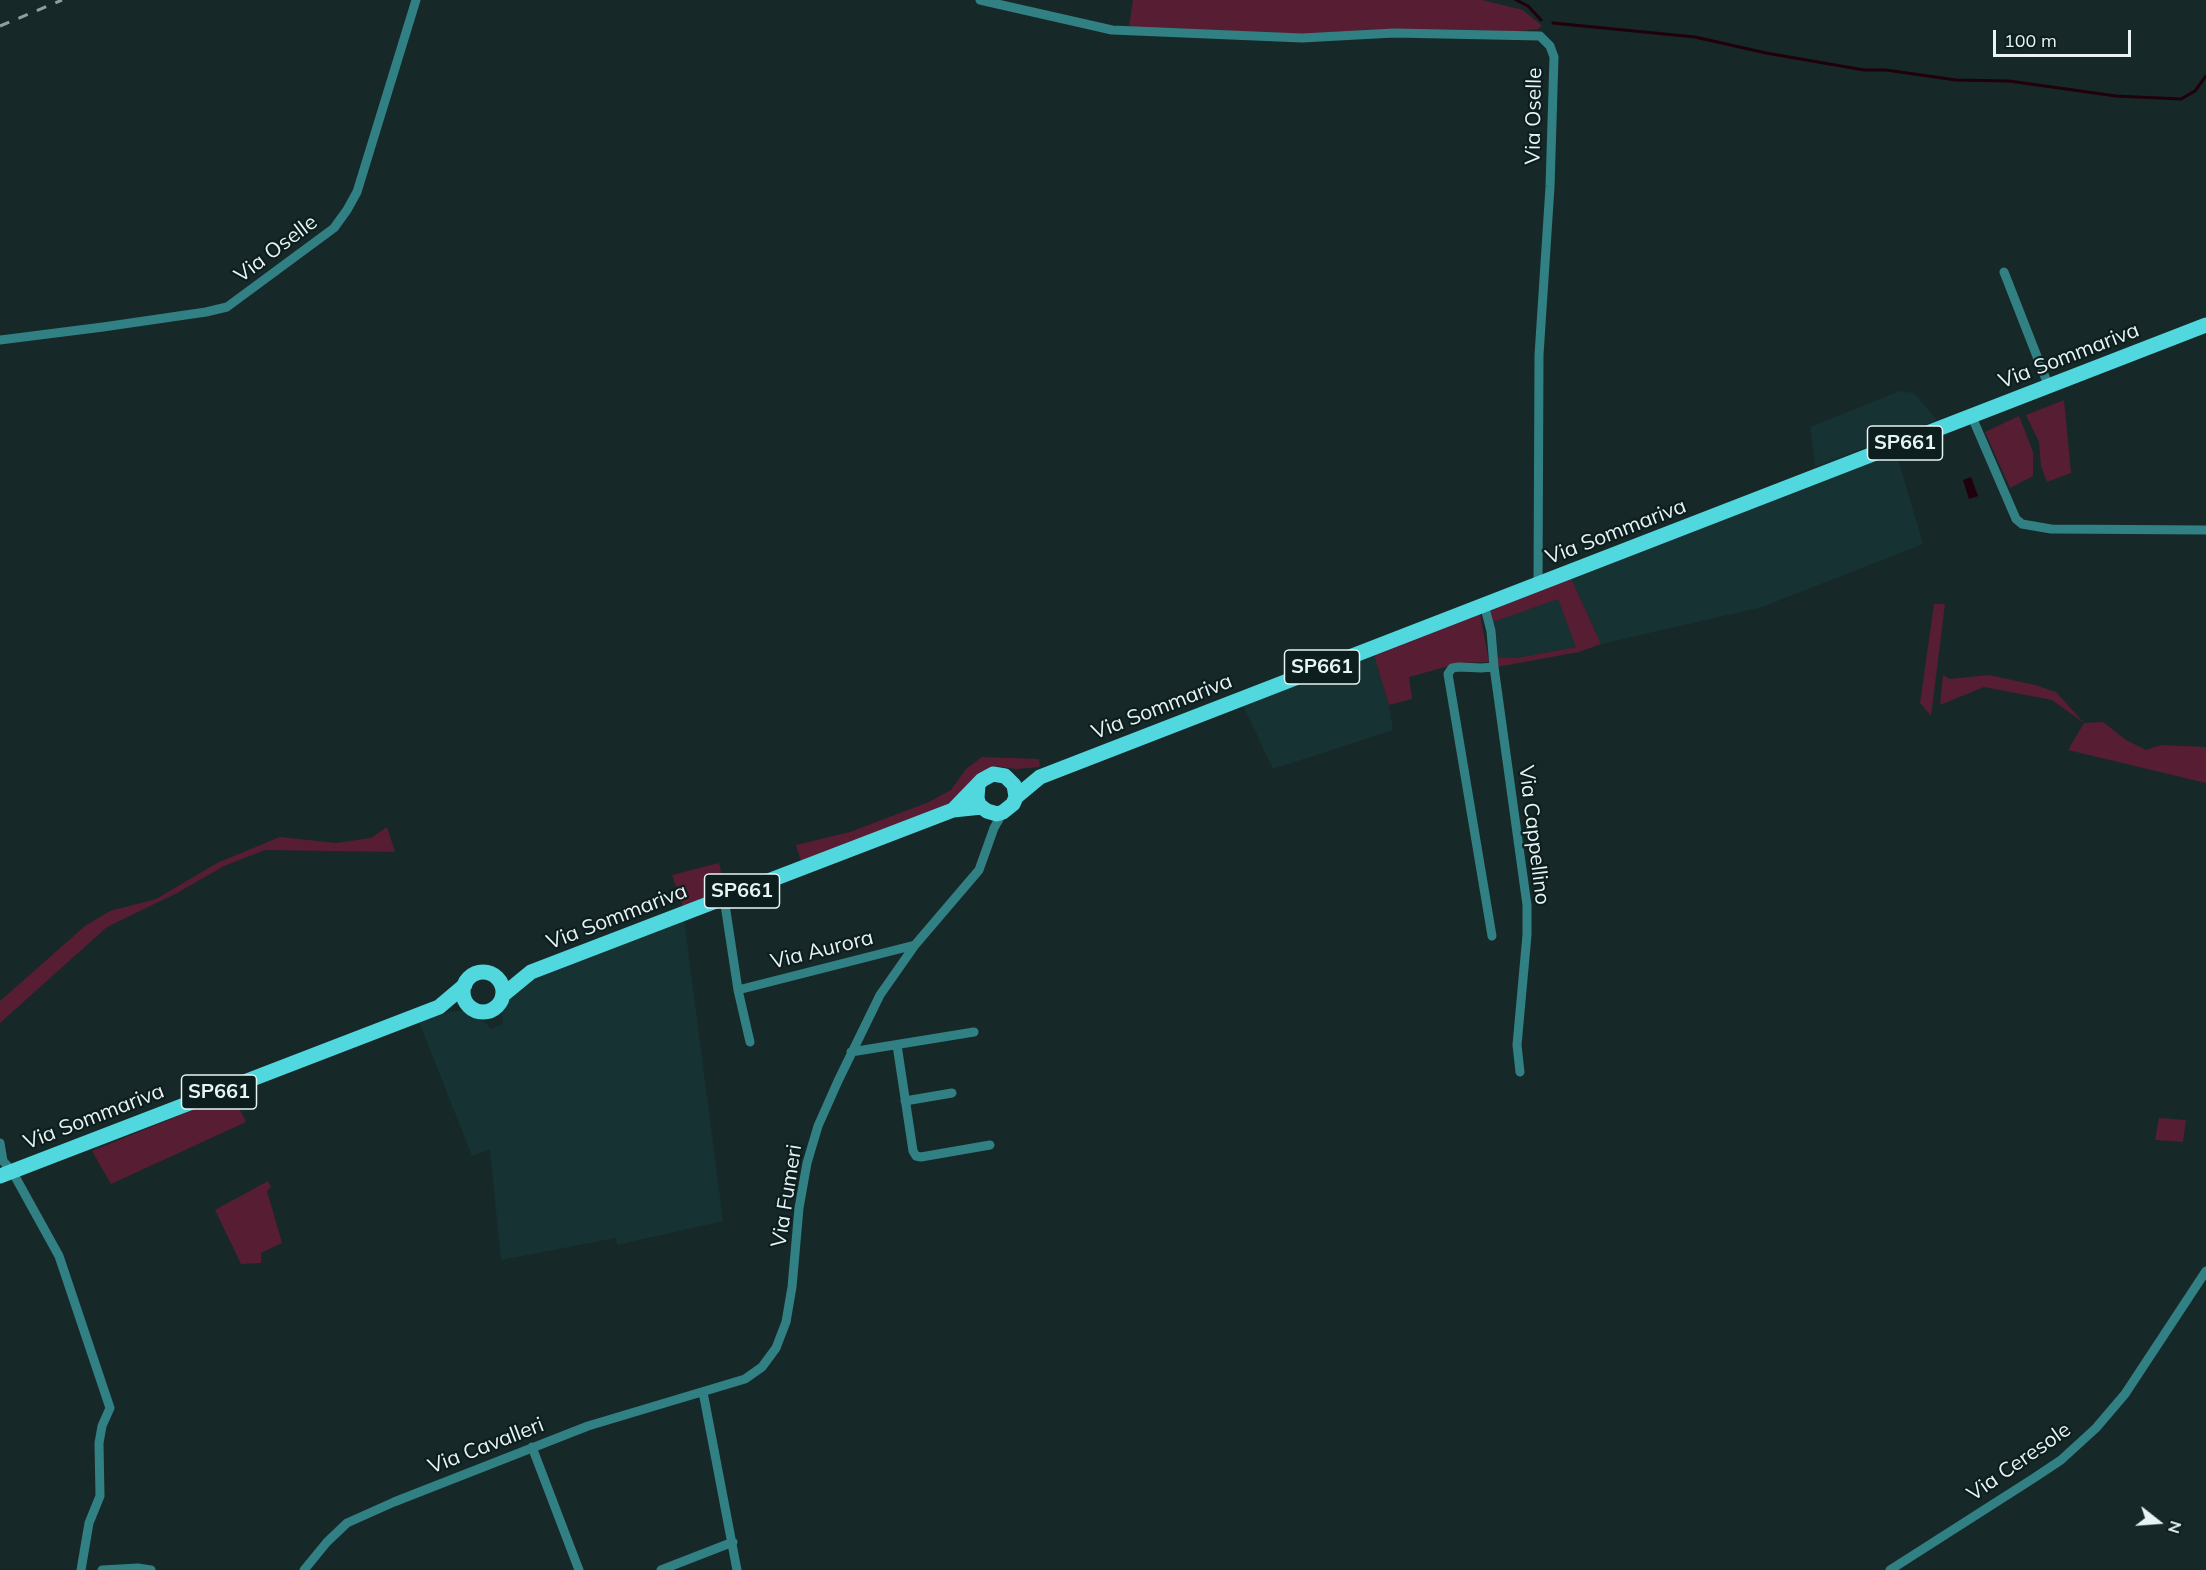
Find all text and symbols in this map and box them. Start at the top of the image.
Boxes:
scale bar [1996,18,2134,56]
text: 100 m [2004,29,2057,52]
street label: Via Oselle [1521,67,1547,165]
street label: Via Oselle [230,210,322,288]
street label: Via Sommariva [1995,318,2143,394]
road number: SP661 [1868,426,1942,460]
street label: Via Sommariva [1542,494,1690,570]
road number: SP661 [1284,650,1360,684]
street label: Via Sommariva [1088,669,1236,745]
street label: Via Cappellino [1513,764,1555,906]
road number: SP661 [704,874,780,908]
street label: Via Sommariva [543,879,691,955]
street label: Via Aurora [768,925,876,975]
road number: SP661 [182,1075,256,1109]
street label: Via Sommariva [20,1079,168,1155]
street label: Via Fumeri [766,1143,808,1249]
street label: Via Cavalleri [425,1412,547,1480]
street label: Via Ceresole [1962,1417,2076,1507]
north arrow [2128,1492,2188,1552]
text: N [2164,1519,2187,1536]

